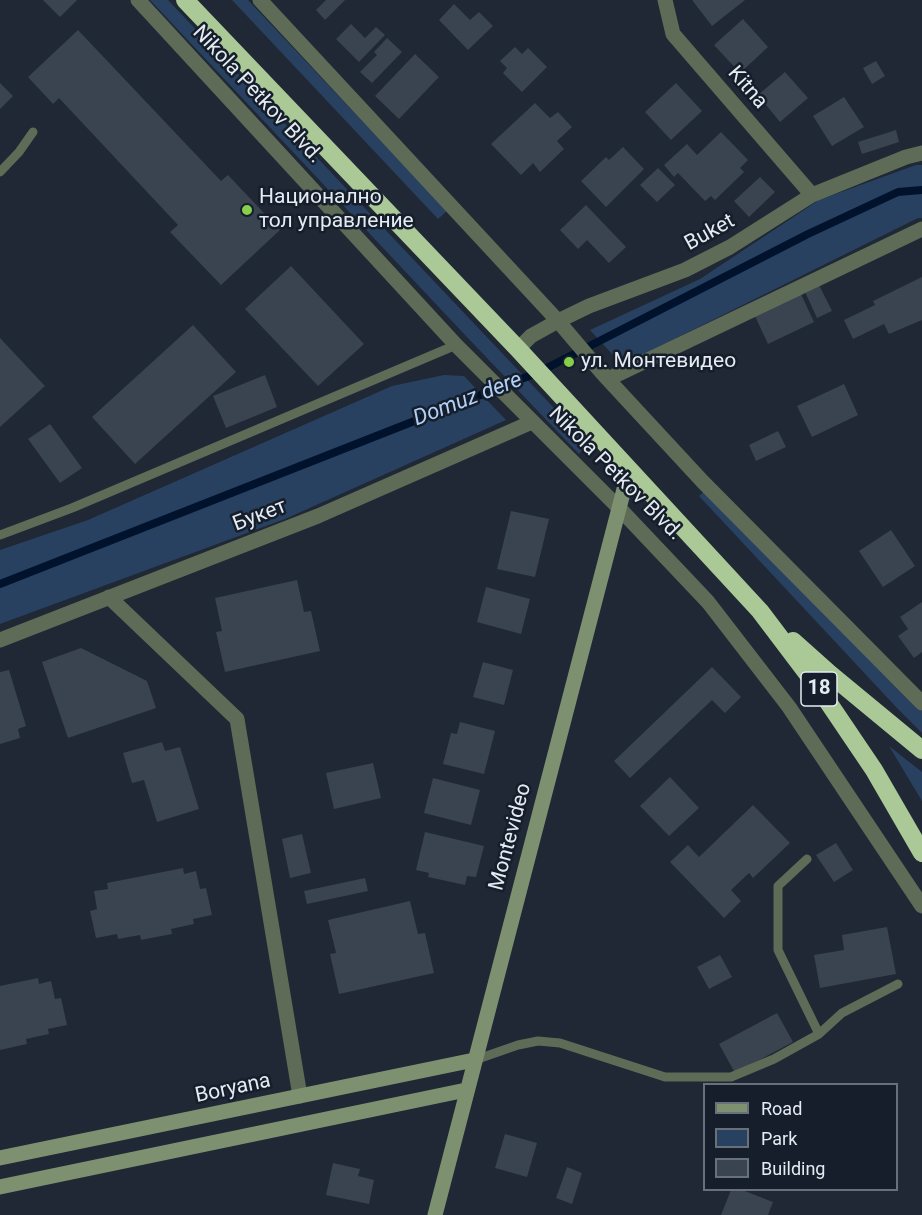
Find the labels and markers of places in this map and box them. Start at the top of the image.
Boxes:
place label: Национално тол управление [259,185,414,235]
marker: Национално тол управление [240,203,254,217]
place label: ул. Монтевидео [581,349,736,375]
marker: ул. Монтевидео [562,355,576,369]

